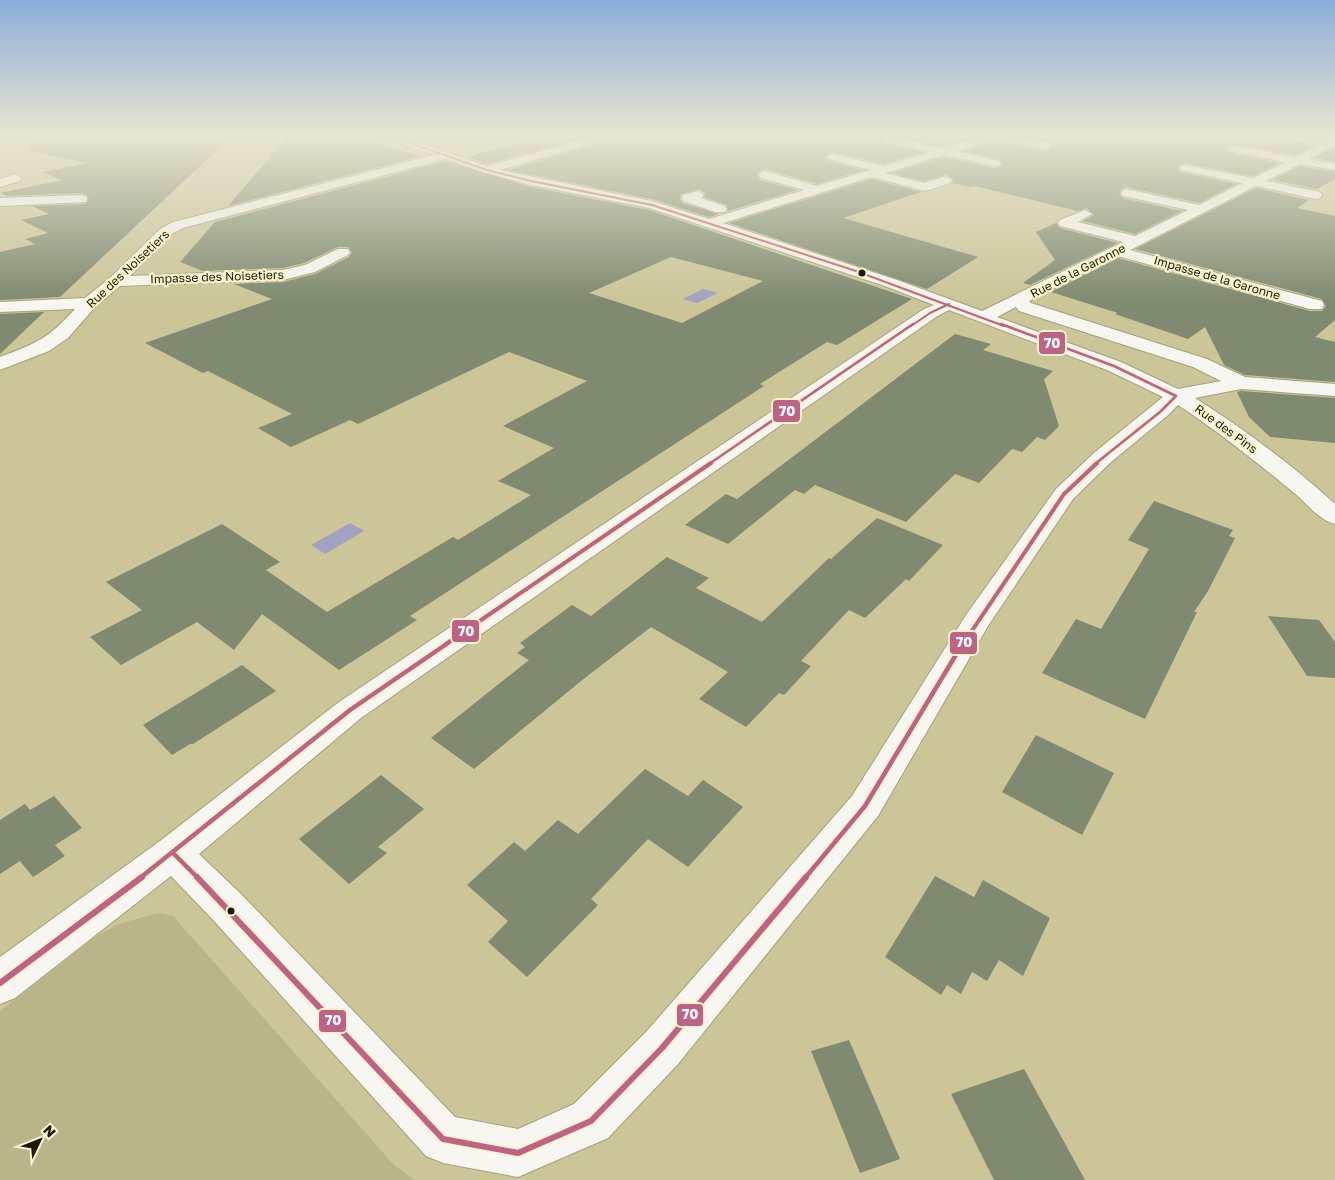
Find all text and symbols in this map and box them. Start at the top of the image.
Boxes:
street label: Rue des Noisetiers [83,226,172,311]
street label: Rue de la Garonne [1028,240,1128,301]
street label: Impasse de la Garonne [1152,252,1282,303]
street label: Impasse des Noisetiers [150,267,284,286]
unlabelled marker [857,268,867,278]
line badge: 70 [1038,331,1066,355]
text: 70 [1044,334,1060,351]
line badge: 70 [772,399,801,423]
street label: Rue des Pins [1192,401,1261,456]
text: 70 [779,402,795,419]
line badge: 70 [451,619,480,643]
text: 70 [458,622,474,639]
line badge: 70 [949,631,978,655]
text: 70 [956,633,972,650]
unlabelled marker [226,906,236,916]
line badge: 70 [676,1003,704,1027]
text: 70 [682,1005,698,1022]
line badge: 70 [318,1009,347,1033]
text: 70 [325,1011,341,1028]
north arrow [15,1115,65,1165]
text: N [40,1121,60,1140]

